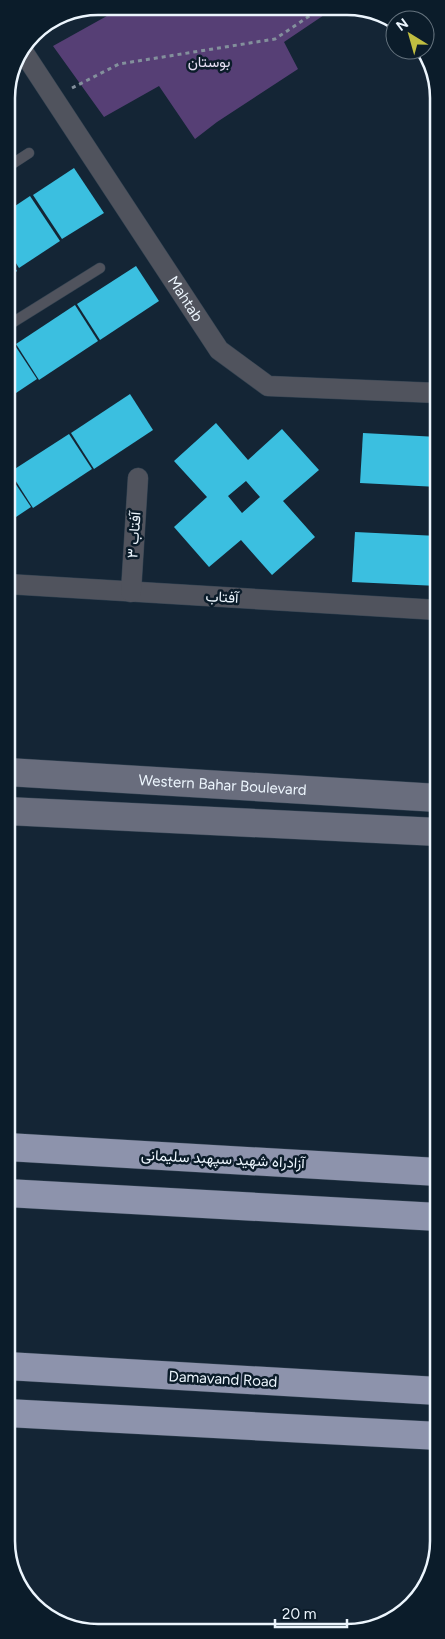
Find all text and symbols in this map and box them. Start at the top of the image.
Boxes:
north arrow [385,10,435,60]
text: N [393,15,412,35]
park label: بوستان [188,53,230,71]
street label: Mahtab [164,273,207,325]
street label: آفتاب ۳ [123,510,145,559]
street label: آفتاب [205,587,241,607]
street label: Western Bahar Boulevard [138,771,307,799]
street label: آزادراه شهید سپهبد سلیمانی [141,1146,307,1173]
street label: Damavand Road [168,1367,278,1391]
scale bar [275,1596,348,1628]
text: 20 m [282,1605,316,1623]

